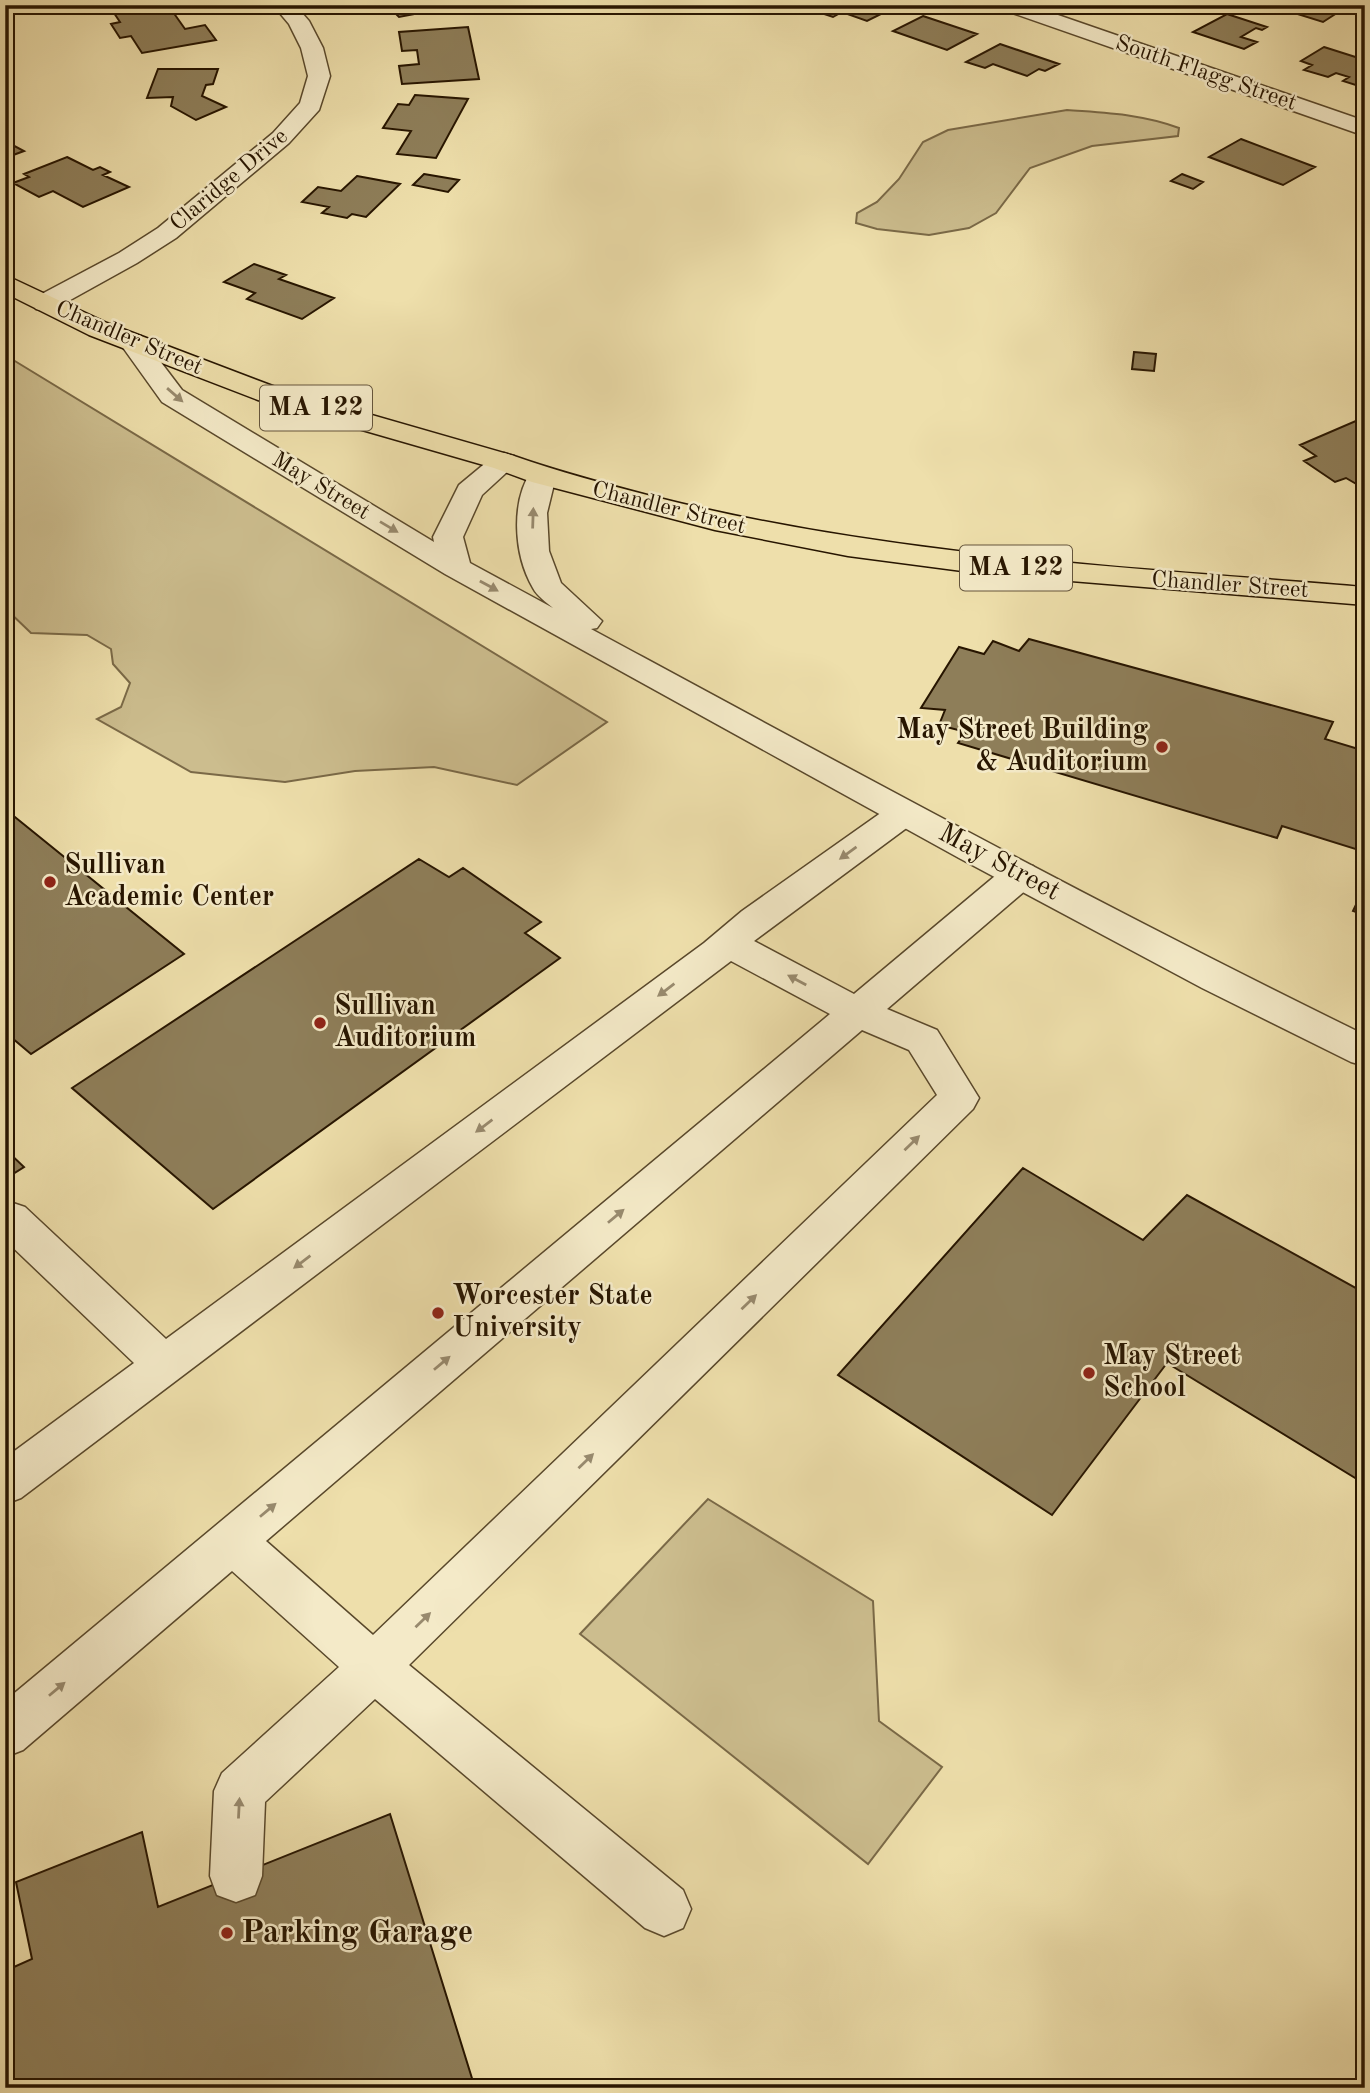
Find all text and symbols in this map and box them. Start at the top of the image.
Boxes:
street label: South Flagg Street [1112,31,1300,115]
street label: Claridge Drive [166,124,292,236]
street label: Chandler Street [52,297,206,379]
road number: MA 122 [260,386,372,430]
one-way arrow [166,387,184,403]
street label: May Street [268,448,374,524]
street label: Chandler Street [590,478,748,538]
one-way arrow [528,507,539,529]
one-way arrow [379,521,398,534]
road number: MA 122 [960,546,1072,590]
street label: Chandler Street [1151,568,1309,602]
one-way arrow [479,581,499,592]
place label: May Street Building & Auditorium [896,717,1148,777]
marker: May Street Building & Auditorium [1154,739,1170,755]
street label: May Street [933,819,1065,907]
one-way arrow [839,846,857,860]
place label: Sullivan Academic Center [64,852,274,912]
marker: Sullivan Academic Center [42,874,58,890]
one-way arrow [786,974,806,986]
one-way arrow [658,982,676,997]
place label: Sullivan Auditorium [334,993,476,1053]
marker: Sullivan Auditorium [312,1015,328,1031]
one-way arrow [475,1119,493,1133]
one-way arrow [903,1136,920,1152]
one-way arrow [607,1209,624,1224]
one-way arrow [293,1255,311,1269]
place label: Worcester State University [452,1283,653,1343]
one-way arrow [740,1295,757,1311]
marker: Worcester State University [430,1305,446,1321]
place label: May Street School [1103,1343,1240,1403]
one-way arrow [433,1355,451,1371]
marker: May Street School [1081,1365,1097,1381]
one-way arrow [577,1453,594,1469]
one-way arrow [260,1503,277,1518]
one-way arrow [415,1611,432,1628]
one-way arrow [49,1682,66,1697]
one-way arrow [234,1796,245,1818]
place label: Parking Garage [241,1917,473,1950]
marker: Parking Garage [219,1925,235,1941]

